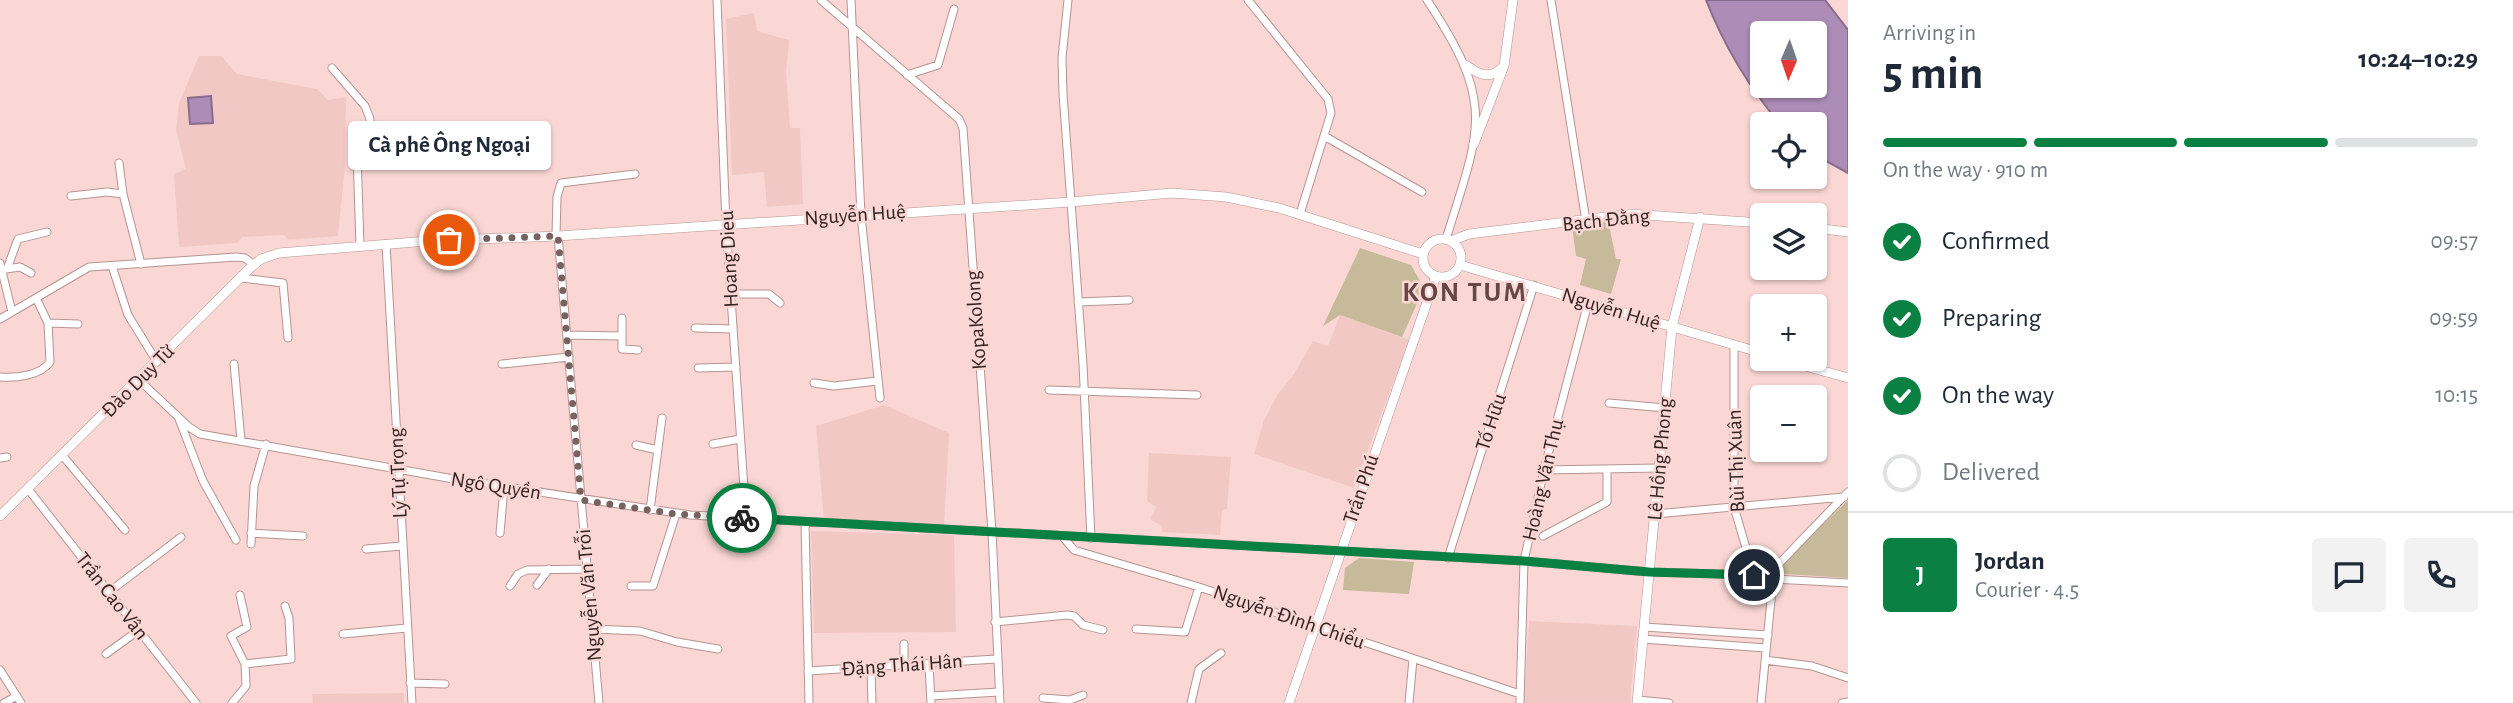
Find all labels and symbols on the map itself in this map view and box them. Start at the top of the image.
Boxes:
north arrow [1750,21,1827,98]
callout: Cà phê Ông Ngoại [348,121,550,170]
street label: Nguyễn Huệ [803,200,906,229]
street label: Bạch Đằng [1561,205,1652,235]
pin [419,210,479,270]
street label: Hoang Dieu [716,210,742,308]
street label: KopaKolong [962,269,990,370]
district label: KON TUM [1402,279,1528,307]
street label: Nguyễn Huệ [1559,283,1663,334]
street label: Đào Duy Từ [97,340,179,422]
street label: Tố Hữu [1472,391,1510,453]
street label: Lê Hồng Phong [1644,396,1676,521]
street label: Bùi Thị Xuân [1724,409,1748,513]
street label: Hoàng Văn Thụ [1519,417,1567,543]
street label: Lý Tự Trọng [385,426,411,519]
street label: Trần Phú [1339,451,1383,526]
street label: Ngô Quyền [449,469,543,503]
courier [707,483,777,553]
street label: Nguyễn Văn Trỗi [572,528,605,662]
pin [1724,545,1784,605]
street label: Trần Cao Vân [71,548,153,644]
street label: Nguyễn Đình Chiểu [1211,580,1368,653]
street label: Đặng Thái Hân [841,650,963,680]

